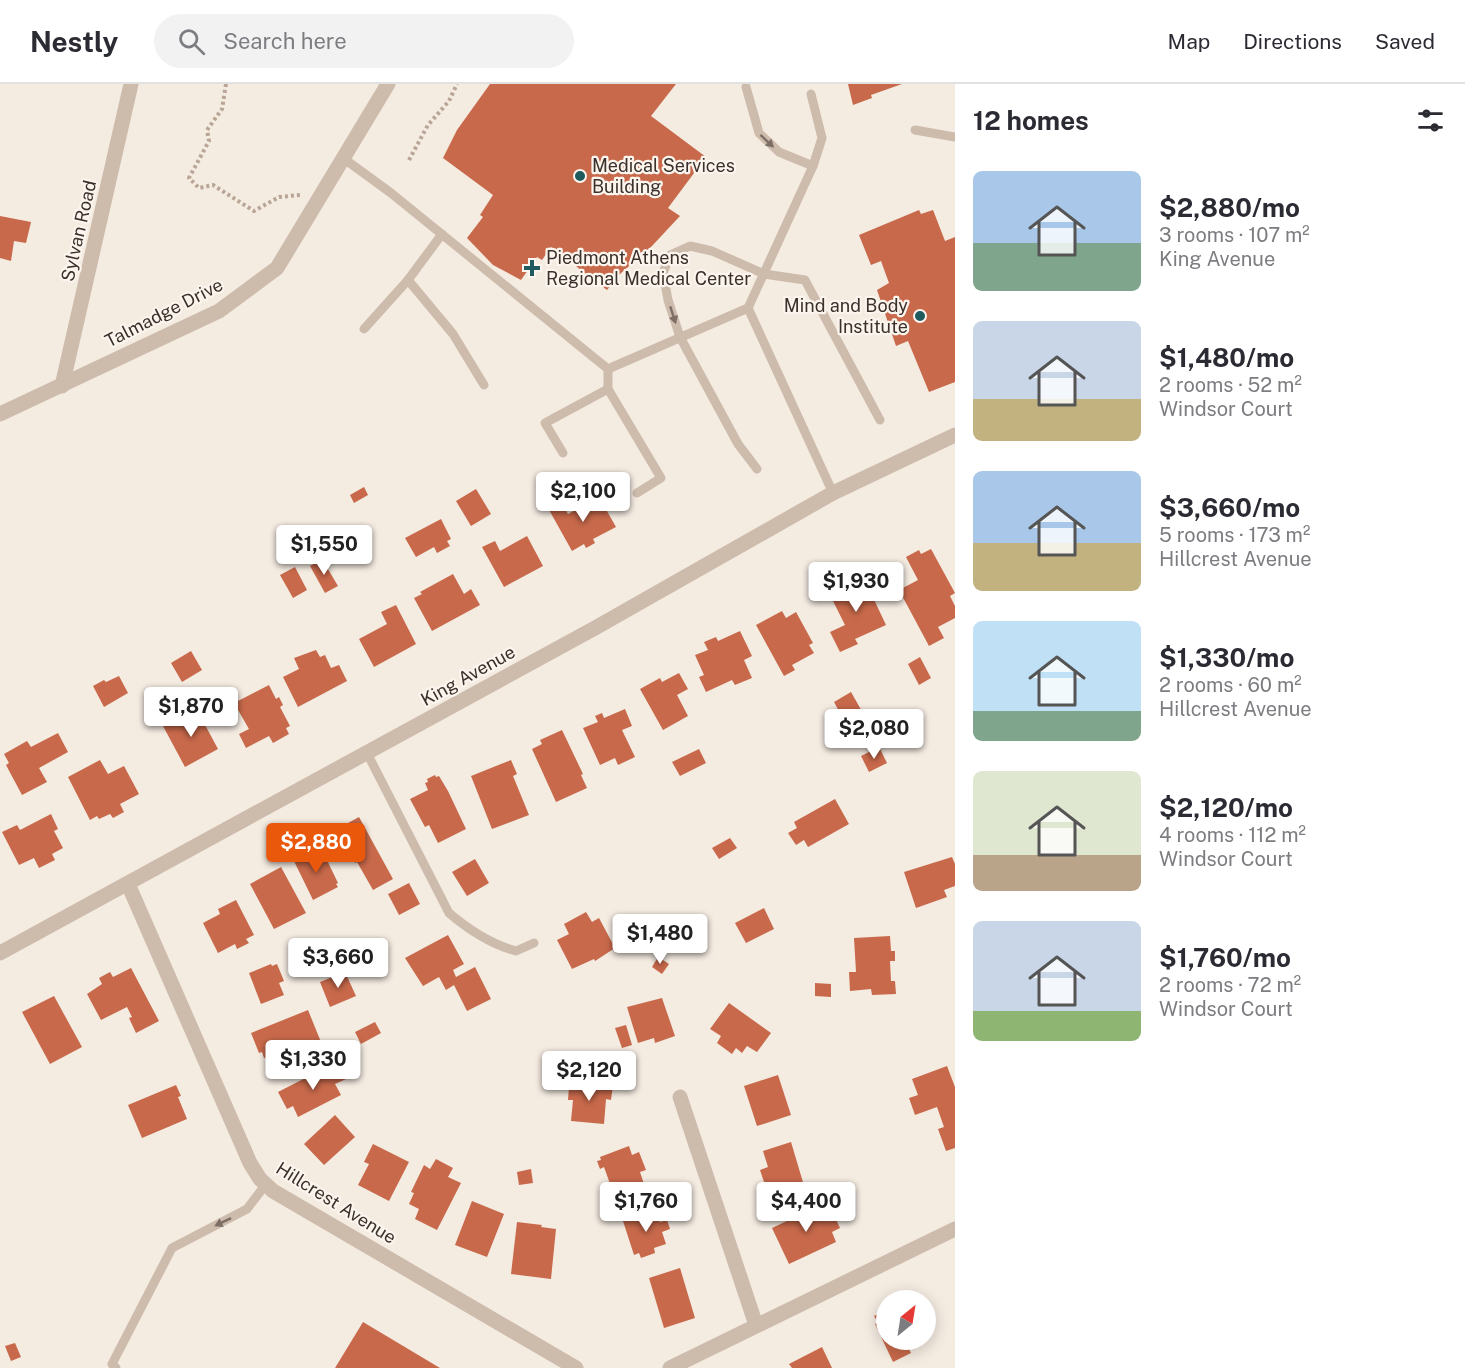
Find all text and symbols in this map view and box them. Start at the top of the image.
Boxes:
search box [154,14,574,68]
text: Nestly [30,25,118,58]
icon: search [175,25,208,58]
text: Search here [223,28,347,54]
text: Map [1168,29,1210,54]
text: Directions [1243,29,1342,54]
text: Saved [1375,29,1435,54]
icon: filters [1414,104,1447,137]
text: 12 homes [973,105,1089,136]
one-way arrow [759,134,774,147]
place label: Medical Services Building [592,155,735,197]
marker: Medical Services Building [573,169,587,183]
street label: Sylvan Road [57,178,100,283]
text: $2,880/mo [1159,192,1300,223]
icon: home [1021,195,1093,267]
text: 3 rooms · 107 m² [1159,223,1310,247]
place label: Piedmont Athens Regional Medical Center [546,247,751,289]
text: King Avenue [1159,247,1275,271]
marker: Piedmont Athens Regional Medical Center [523,259,541,277]
street label: Talmadge Drive [101,274,226,351]
place label: Mind and Body Institute [784,295,908,337]
one-way arrow [668,306,678,324]
marker: Mind and Body Institute [913,309,927,323]
text: $1,480/mo [1159,342,1294,373]
icon: home [1021,345,1093,417]
text: 2 rooms · 52 m² [1159,373,1302,397]
text: Windsor Court [1159,397,1293,421]
pin: $2,100 [534,472,632,523]
text: $2,100 [550,479,616,503]
text: $3,660/mo [1159,492,1300,523]
icon: home [1021,495,1093,567]
text: 5 rooms · 173 m² [1159,523,1310,547]
pin: $1,550 [275,525,373,576]
text: $1,550 [290,532,358,556]
text: Hillcrest Avenue [1159,547,1312,571]
pin: $1,930 [807,562,905,613]
text: $1,930 [823,569,889,593]
street label: King Avenue [417,641,519,710]
text: $1,330/mo [1159,642,1294,673]
icon: home [1021,645,1093,717]
text: 2 rooms · 60 m² [1159,673,1302,697]
pin: $1,870 [142,687,240,738]
text: $1,870 [158,694,224,718]
text: Hillcrest Avenue [1159,697,1312,721]
pin: $2,080 [825,709,923,760]
text: $2,080 [839,716,909,740]
text: $2,120/mo [1159,792,1293,823]
icon: home [1021,795,1093,867]
pin: $2,880 [267,823,365,874]
text: 4 rooms · 112 m² [1159,823,1306,847]
text: $2,880 [280,830,352,854]
text: Windsor Court [1159,847,1293,871]
pin: $1,480 [611,914,709,965]
text: $1,480 [626,921,694,945]
pin: $3,660 [289,938,387,989]
text: $1,760/mo [1159,942,1291,973]
text: $3,660 [302,945,374,969]
icon: home [1021,945,1093,1017]
text: 2 rooms · 72 m² [1159,973,1301,997]
text: Windsor Court [1159,997,1293,1021]
pin: $1,330 [264,1040,362,1091]
text: $1,330 [279,1047,347,1071]
pin: $2,120 [540,1051,638,1102]
text: $2,120 [556,1058,622,1082]
street label: Hillcrest Avenue [272,1157,400,1248]
pin: $1,760 [597,1182,695,1233]
pin: $4,400 [757,1182,855,1233]
text: $1,760 [614,1189,678,1213]
text: $4,400 [770,1189,842,1213]
one-way arrow [215,1217,232,1227]
north arrow [876,1290,936,1350]
map controls [876,1290,936,1350]

